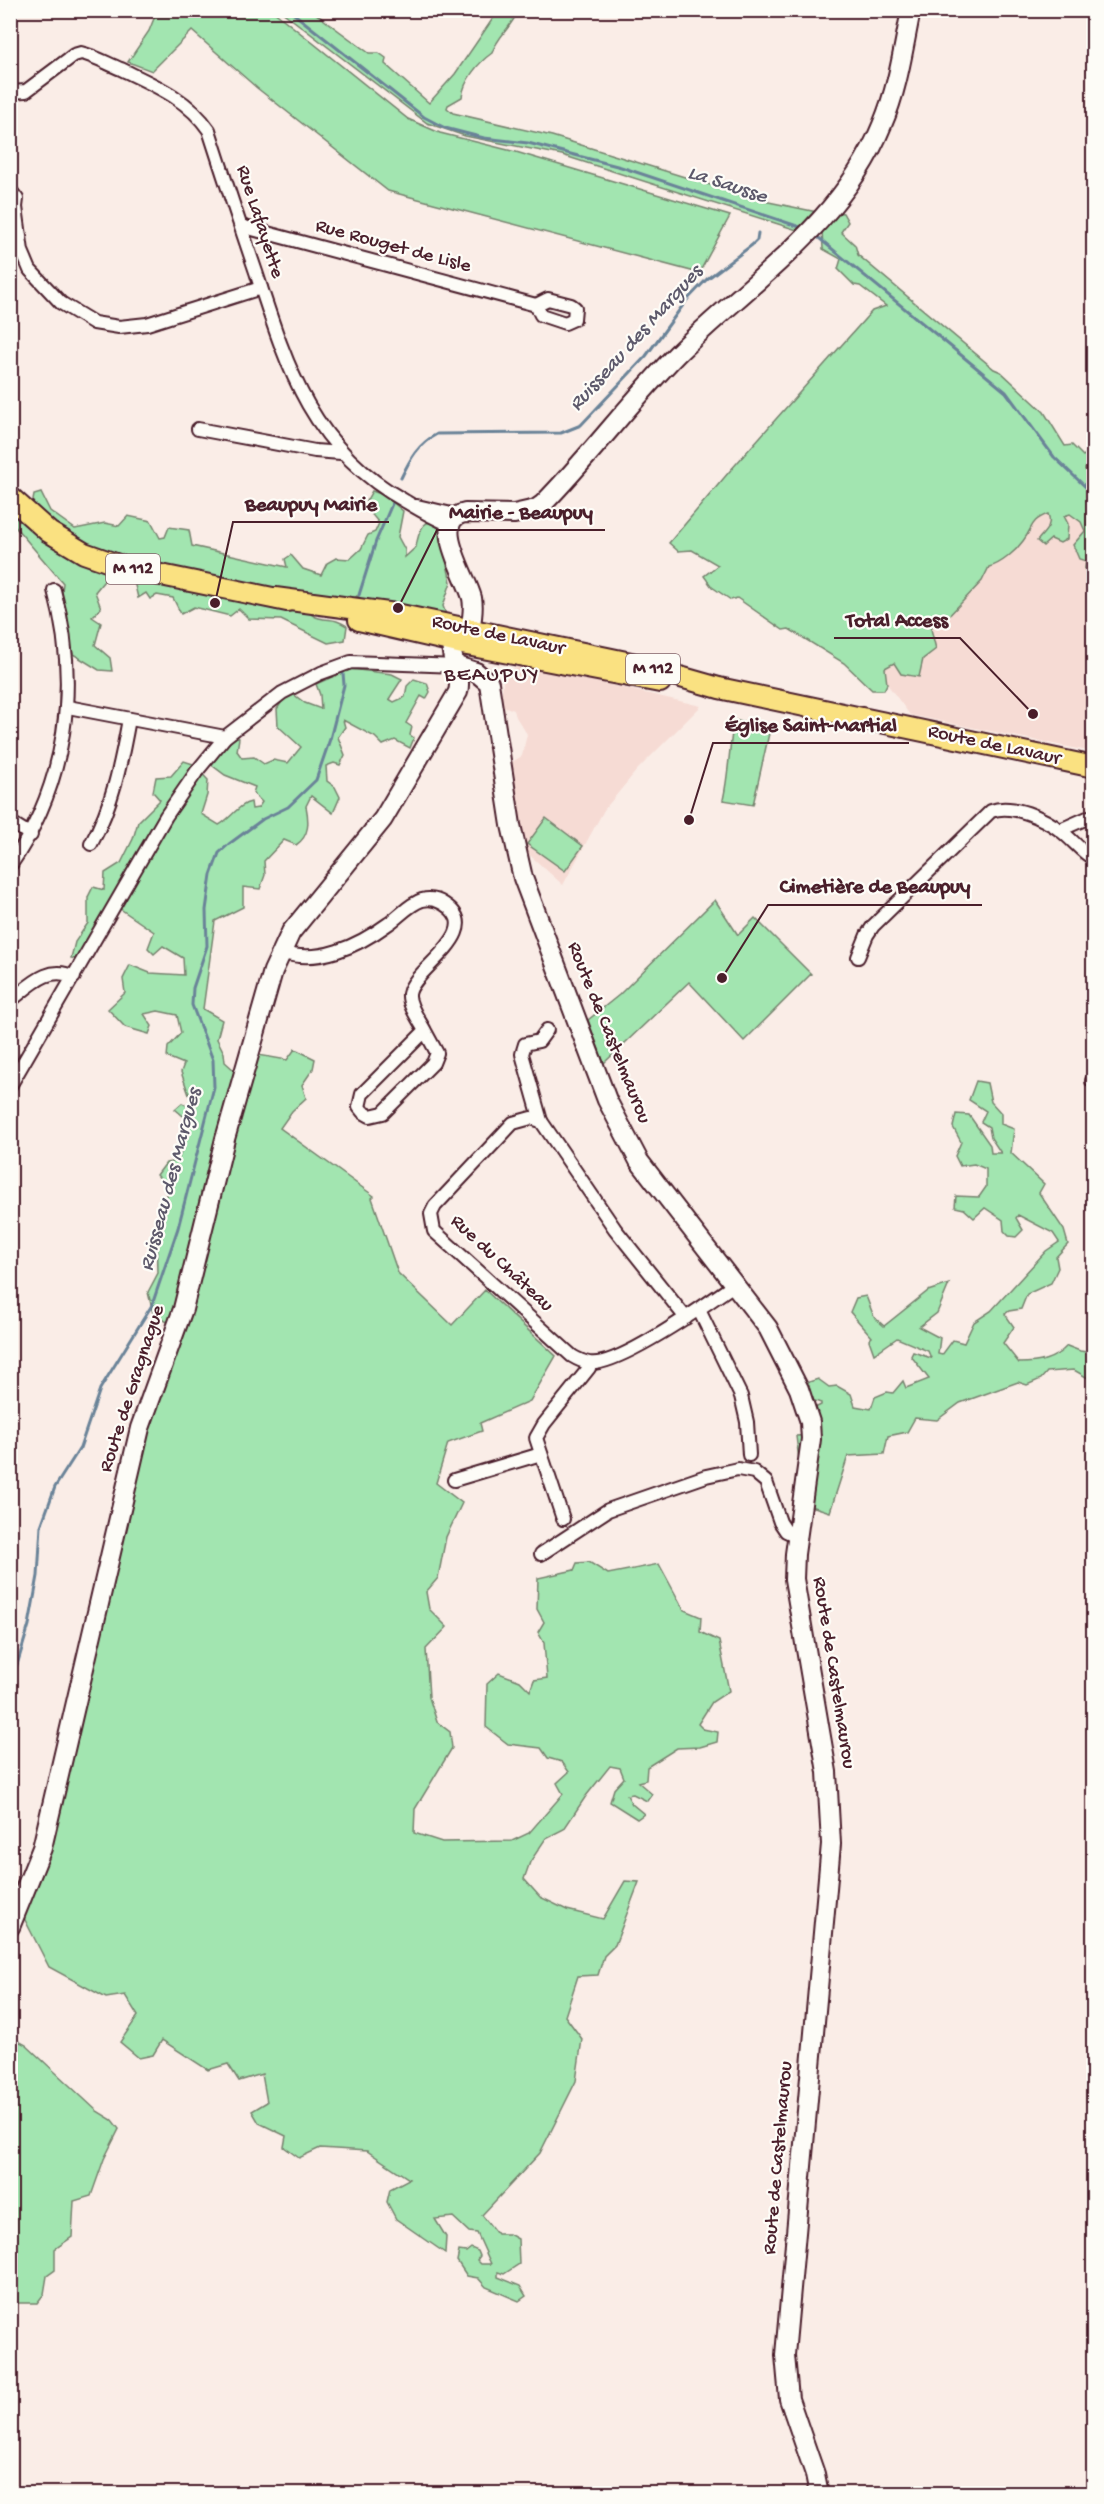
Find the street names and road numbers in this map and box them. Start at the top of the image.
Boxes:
street label: Rue Lafayette [230,163,288,282]
street label: Rue Rouget de Lisle [313,215,474,279]
road number: M 112 [106,554,160,584]
street label: Route de Lavaur [430,611,568,662]
road number: M 112 [626,654,680,684]
street label: Route de Lavaur [926,721,1064,772]
street label: Route de Castelmaurou [561,939,655,1128]
street label: Rue du Château [445,1210,558,1318]
street label: Route de Gragnague [95,1302,171,1475]
street label: Route de Castelmaurou [806,1575,860,1771]
street label: Route de Castelmaurou [759,2060,799,2256]

